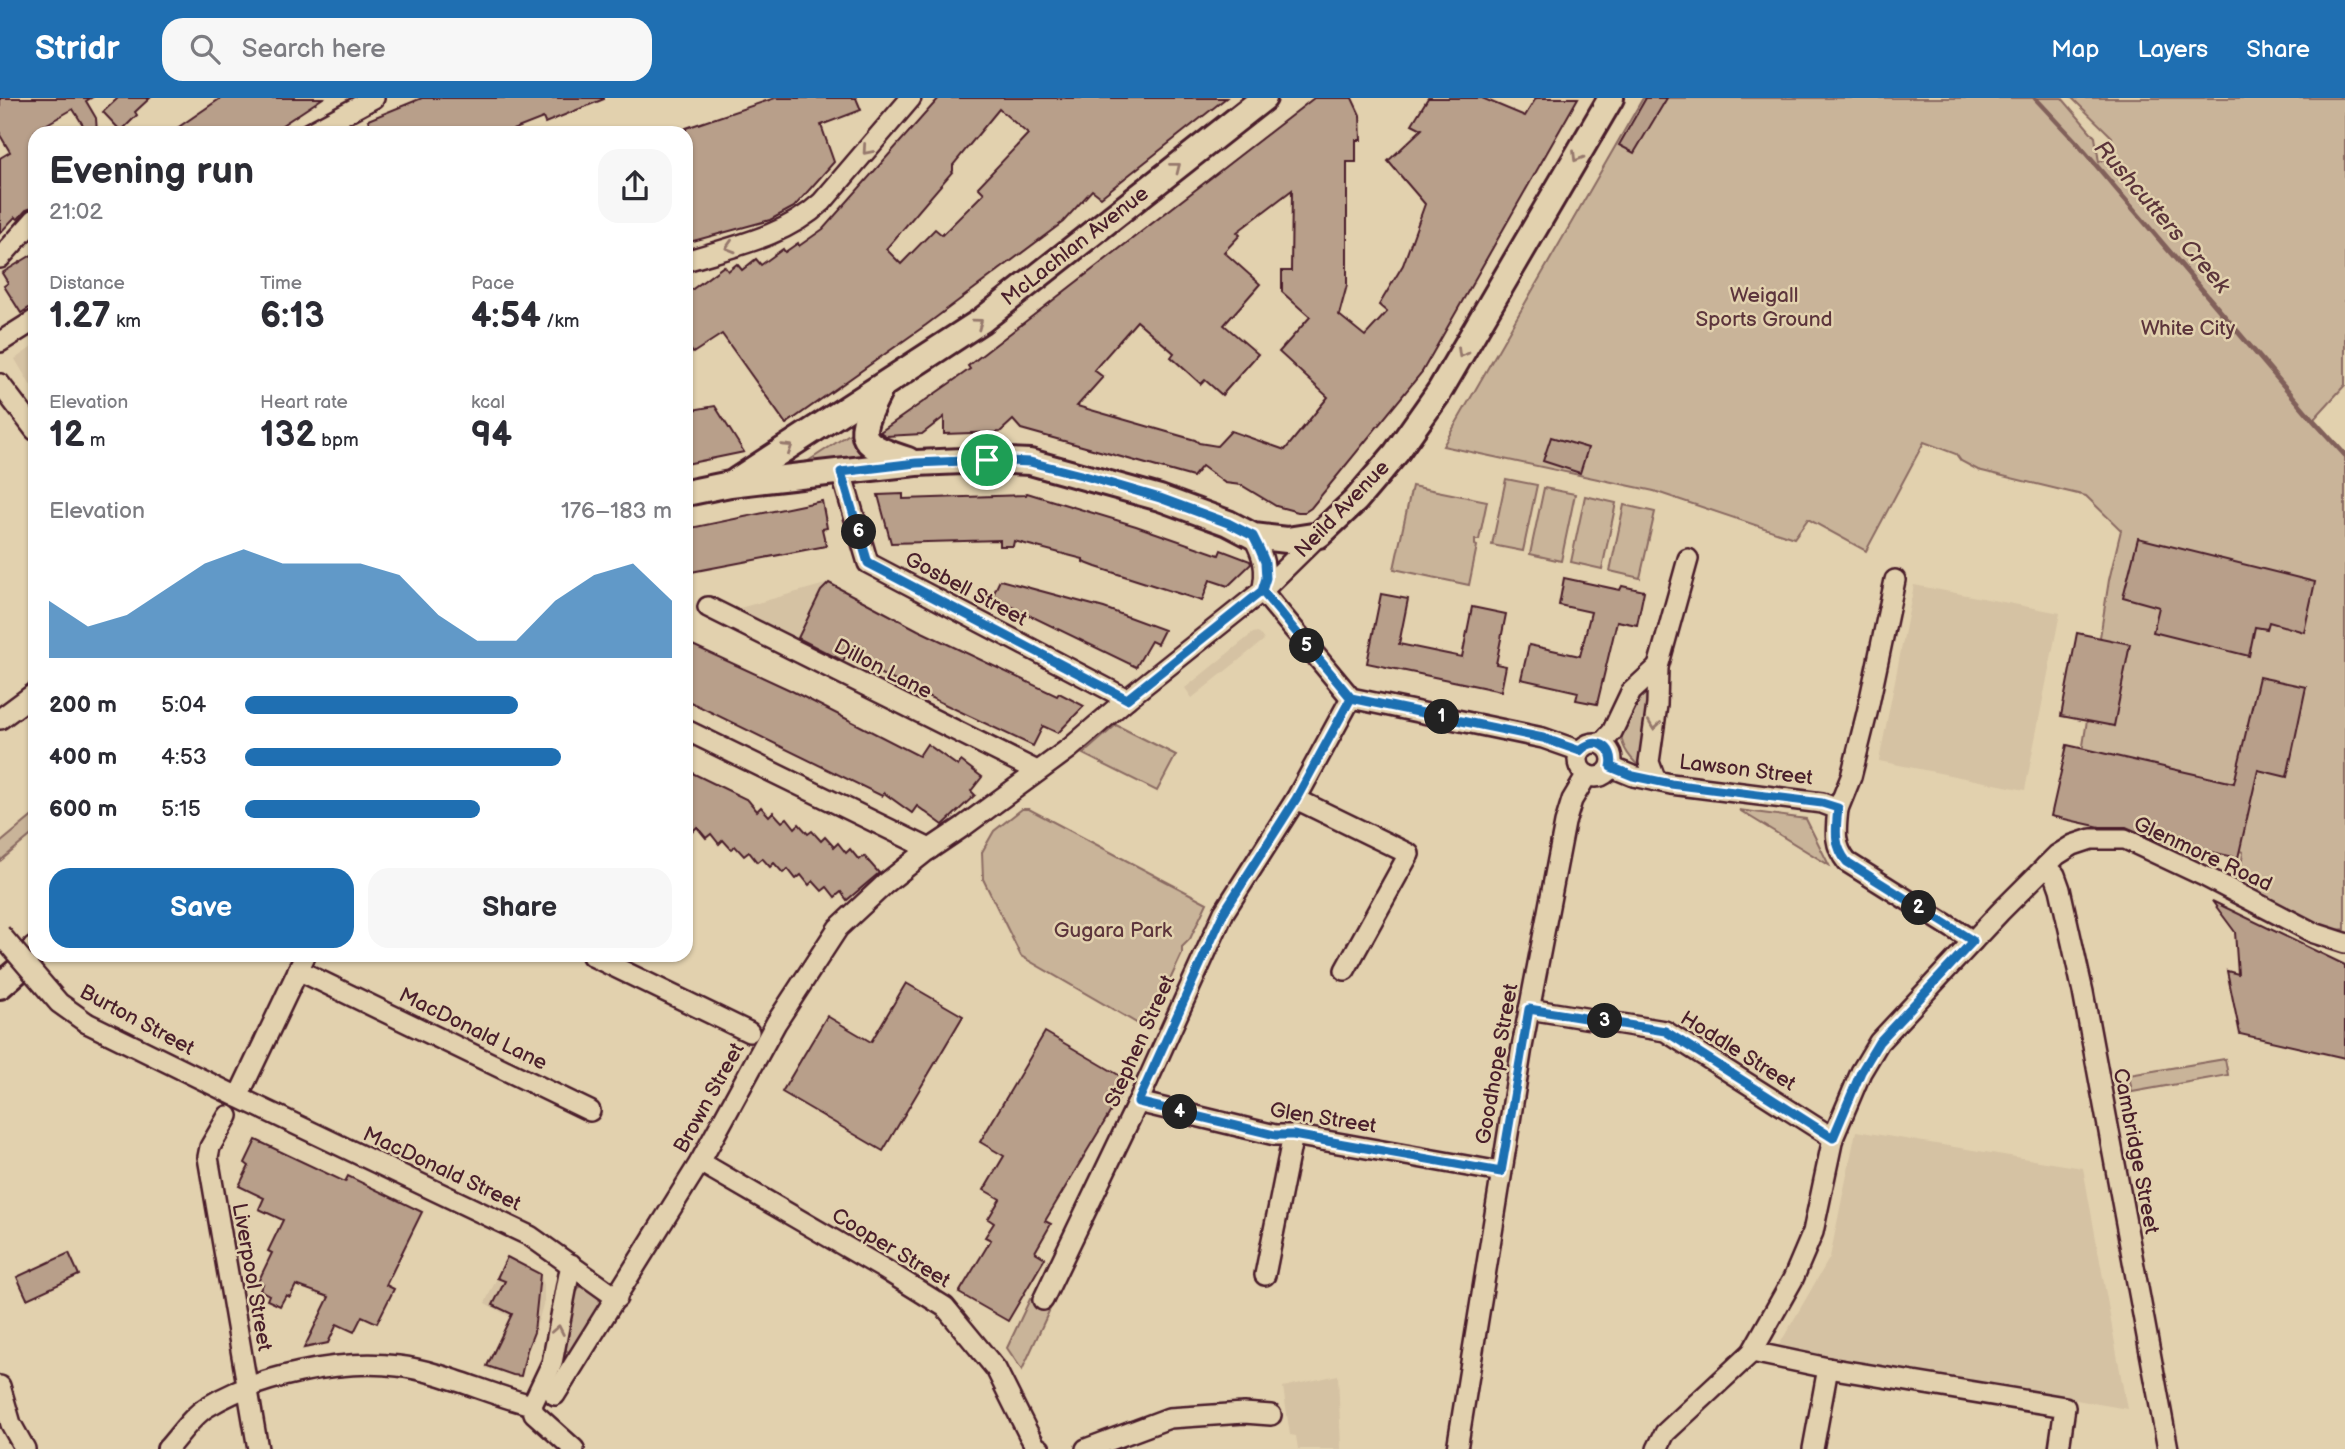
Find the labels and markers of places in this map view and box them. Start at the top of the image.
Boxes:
pin [957,430,1017,490]
pin: 6 [842,514,876,550]
pin: 5 [1290,628,1324,664]
pin: 1 [1424,700,1460,734]
pin: 2 [1902,890,1937,926]
pin: 3 [1588,1004,1622,1038]
pin: 4 [1162,1094,1198,1130]

